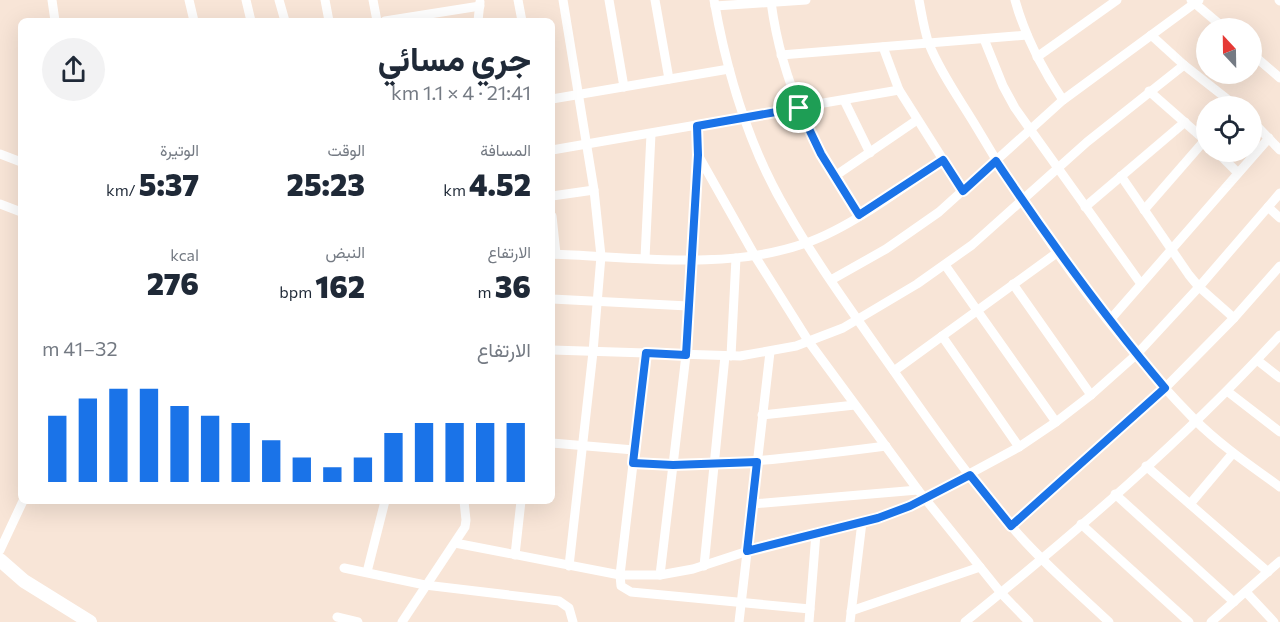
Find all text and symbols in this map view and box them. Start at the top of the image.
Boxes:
north arrow [1196,18,1262,84]
map controls [1196,18,1262,162]
text: جري مسائي [378,37,531,78]
button: share [42,38,105,101]
text: 21:41 · 4 × 1.1 km [391,80,531,104]
pin [773,82,824,133]
icon: arrive [782,91,815,124]
button: locate [1196,96,1262,162]
text: الوتيرة [160,140,199,159]
text: الوقت [327,140,365,159]
text: المسافة [480,140,531,159]
text: 5:37 [139,165,199,202]
text: 25:23 [287,165,365,202]
text: 4.52 [469,165,531,202]
text: /km [106,180,139,199]
text: km [443,180,469,199]
text: النبض [325,242,365,261]
text: الارتفاع [488,242,531,261]
text: kcal [170,245,199,264]
text: 276 [147,264,199,301]
text: 162 [315,267,365,304]
text: 36 [495,267,531,304]
text: bpm [279,282,315,301]
text: m [478,282,495,301]
text: 32–41 m [42,336,117,360]
text: الارتفاع [477,337,531,361]

